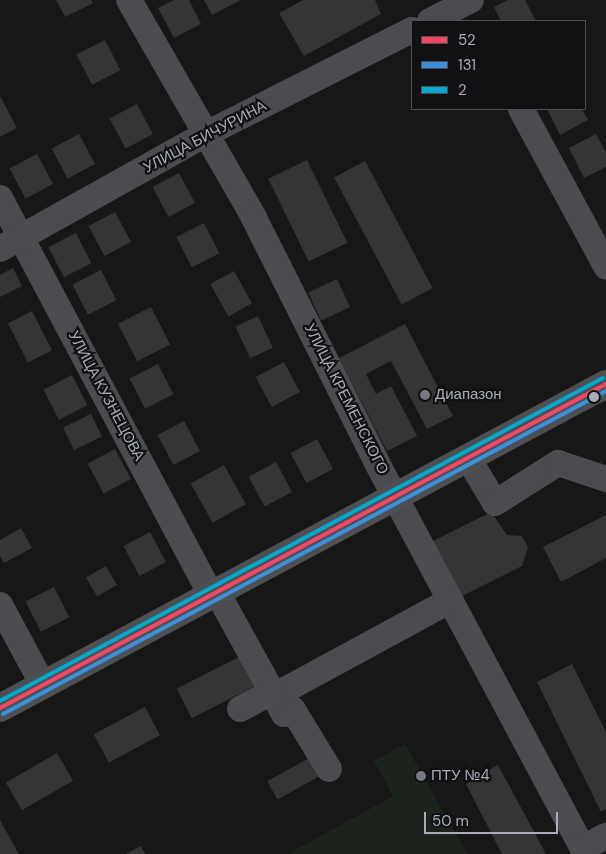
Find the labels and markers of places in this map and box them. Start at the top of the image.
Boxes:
place label: Диапазон [435,386,502,404]
marker: Диапазон [419,389,431,401]
unlabelled marker [589,392,599,402]
place label: ПТУ №4 [431,767,490,785]
marker: ПТУ №4 [415,770,427,782]

